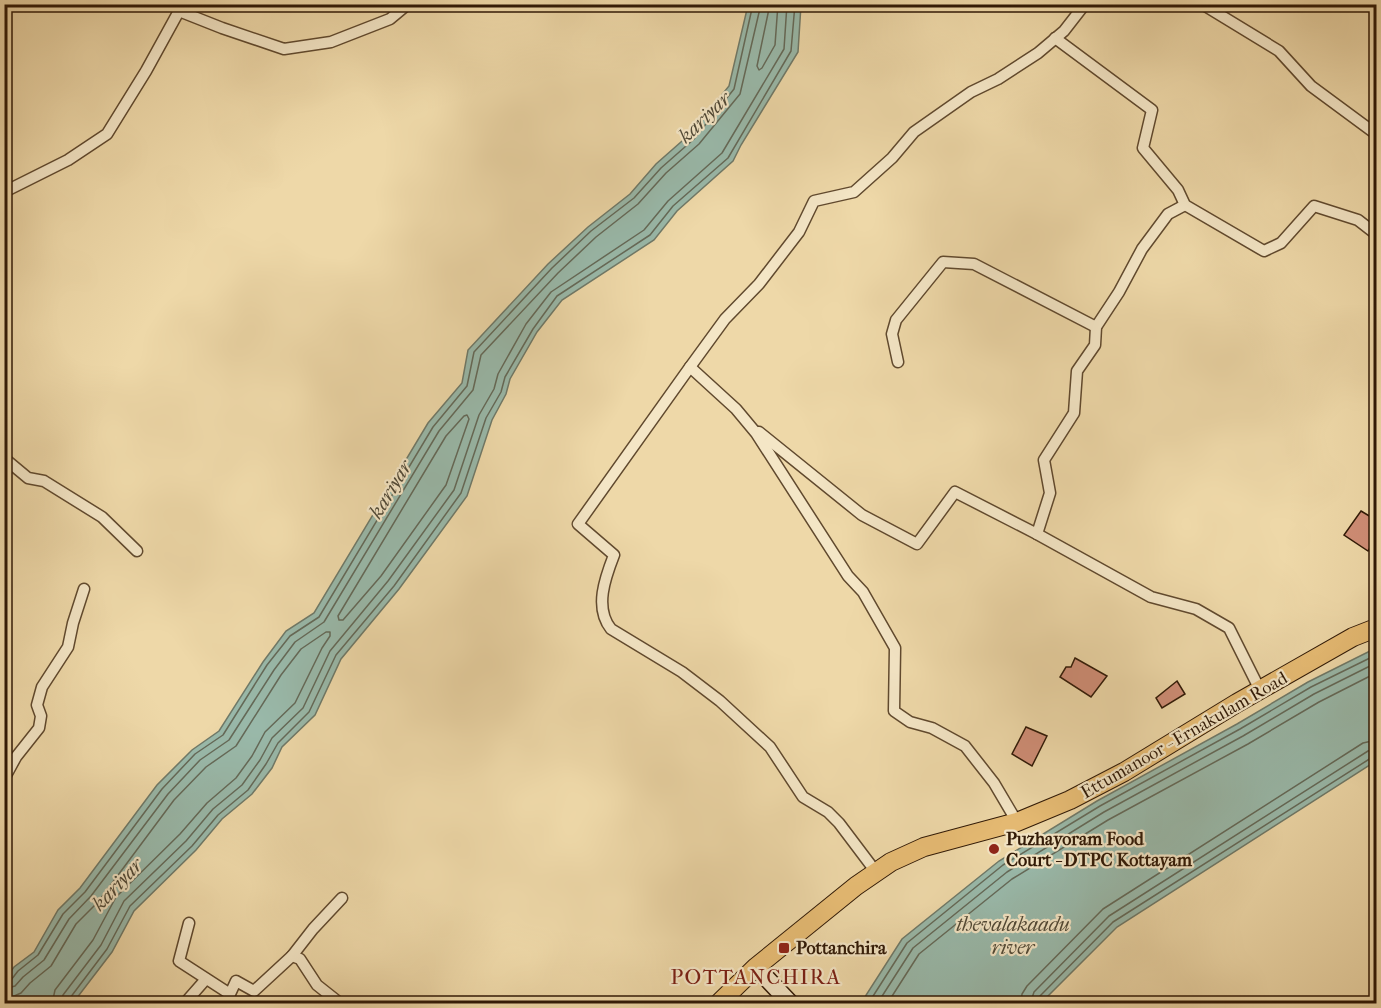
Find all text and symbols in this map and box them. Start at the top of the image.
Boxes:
water label: kariyar [673,86,737,148]
water label: kariyar [364,455,418,523]
street label: Ettumanoor - Ernakulam Road [1077,668,1291,803]
place label: Puzhayoram Food Court - DTPC Kottayam [1006,829,1193,871]
marker: Puzhayoram Food Court - DTPC Kottayam [987,842,1001,856]
water label: kariyar [87,852,149,916]
water label: thevalakaadu river [956,913,1070,959]
place label: Pottanchira [796,938,887,959]
marker: Pottanchira [777,941,791,955]
district label: POTTANCHIRA [670,965,842,989]

